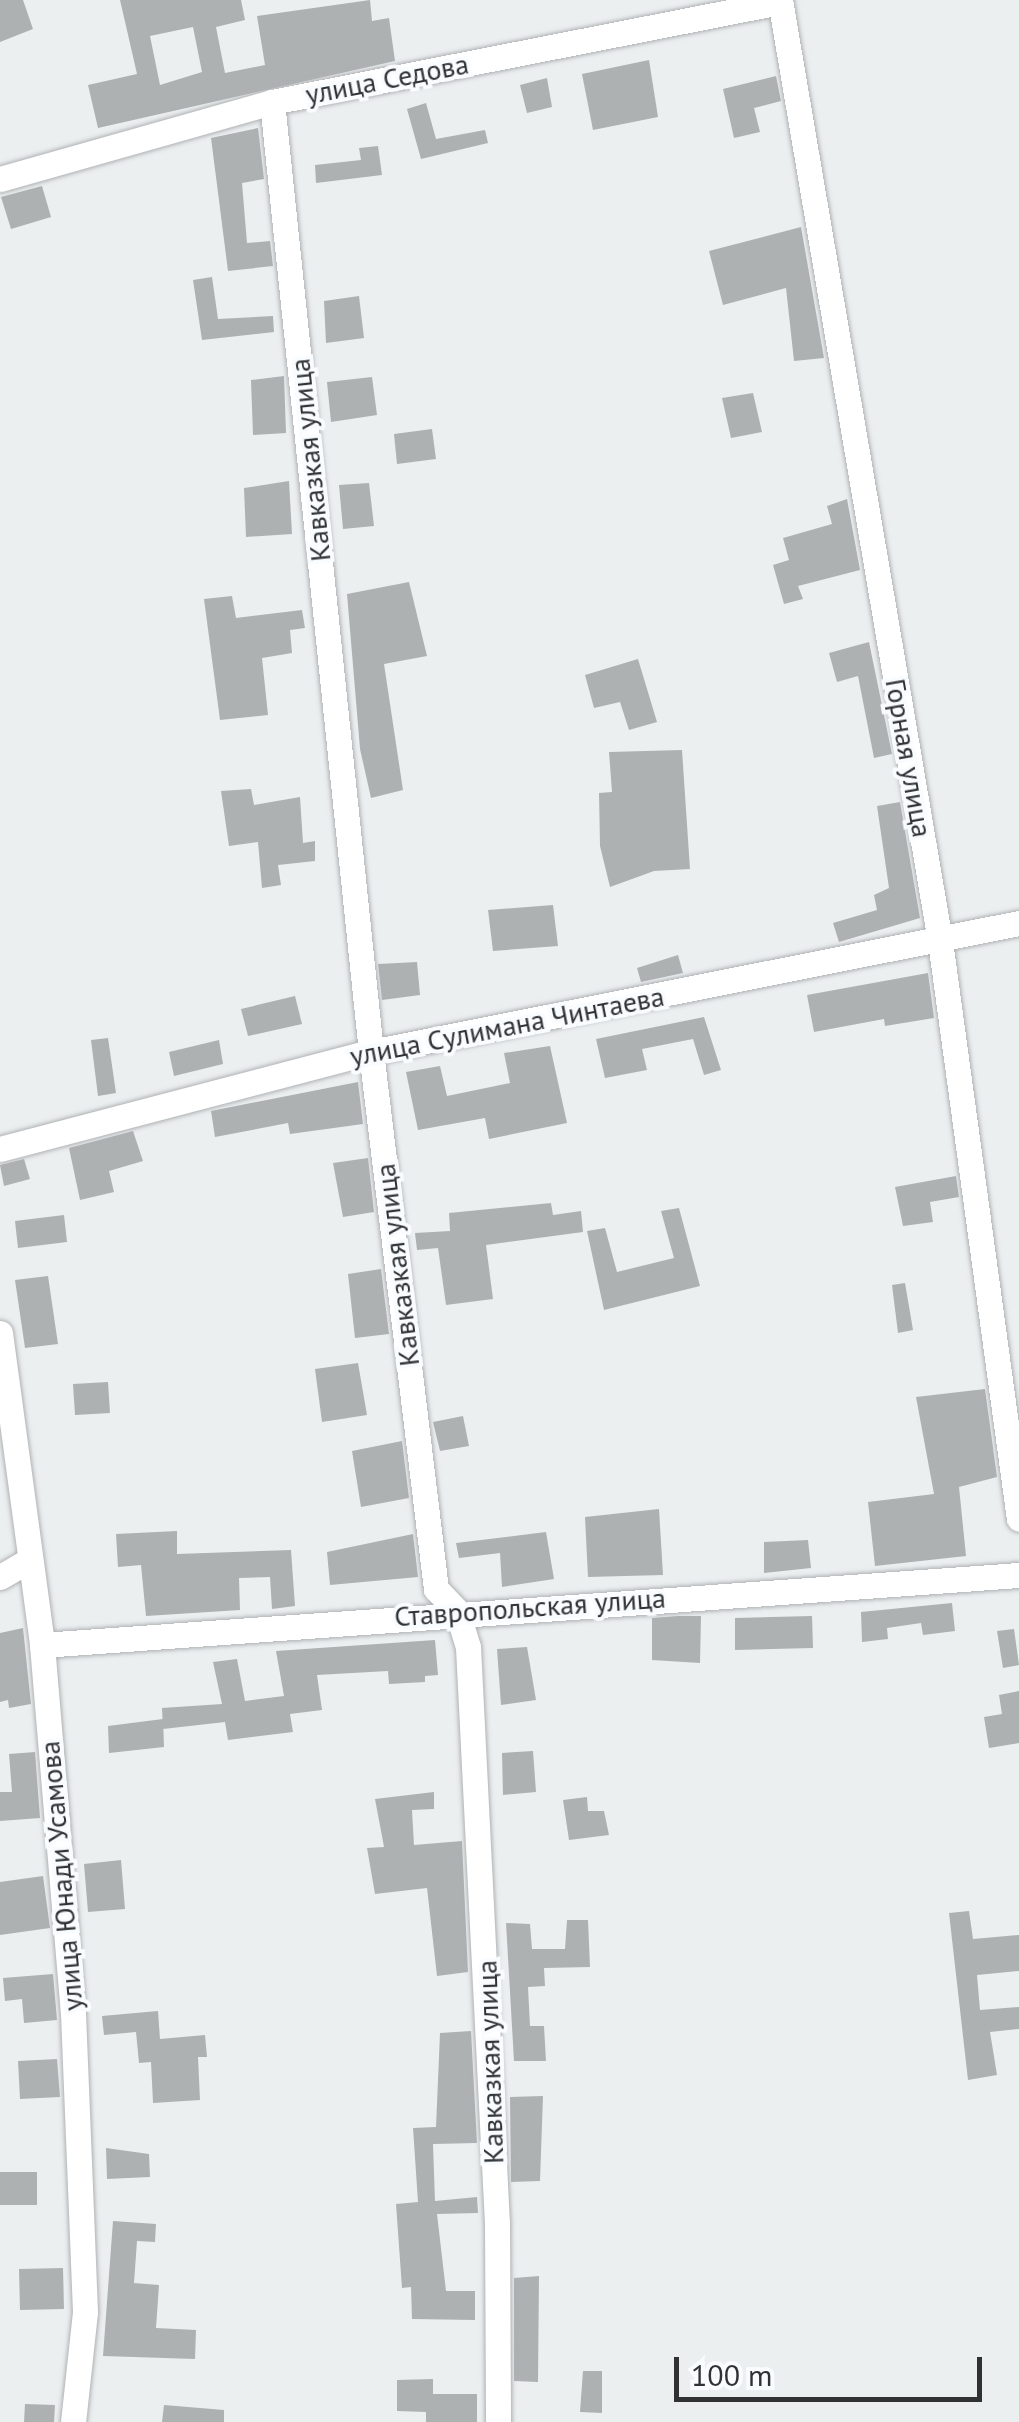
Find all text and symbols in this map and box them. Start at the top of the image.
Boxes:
street label: улица Седова [303,47,471,111]
street label: Кавказкая улица [283,357,337,563]
street label: Горная улица [879,676,939,840]
street label: улица Сулимана Чинтаева [347,979,667,1073]
street label: Кавказкая улица [368,1162,426,1368]
street label: Ставропольская улица [393,1581,667,1633]
street label: улица Юнади Усамова [32,1739,90,2013]
street label: Кавказкая улица [470,1960,510,2164]
scale bar [679,2337,986,2399]
text: 100 m [691,2355,772,2394]

